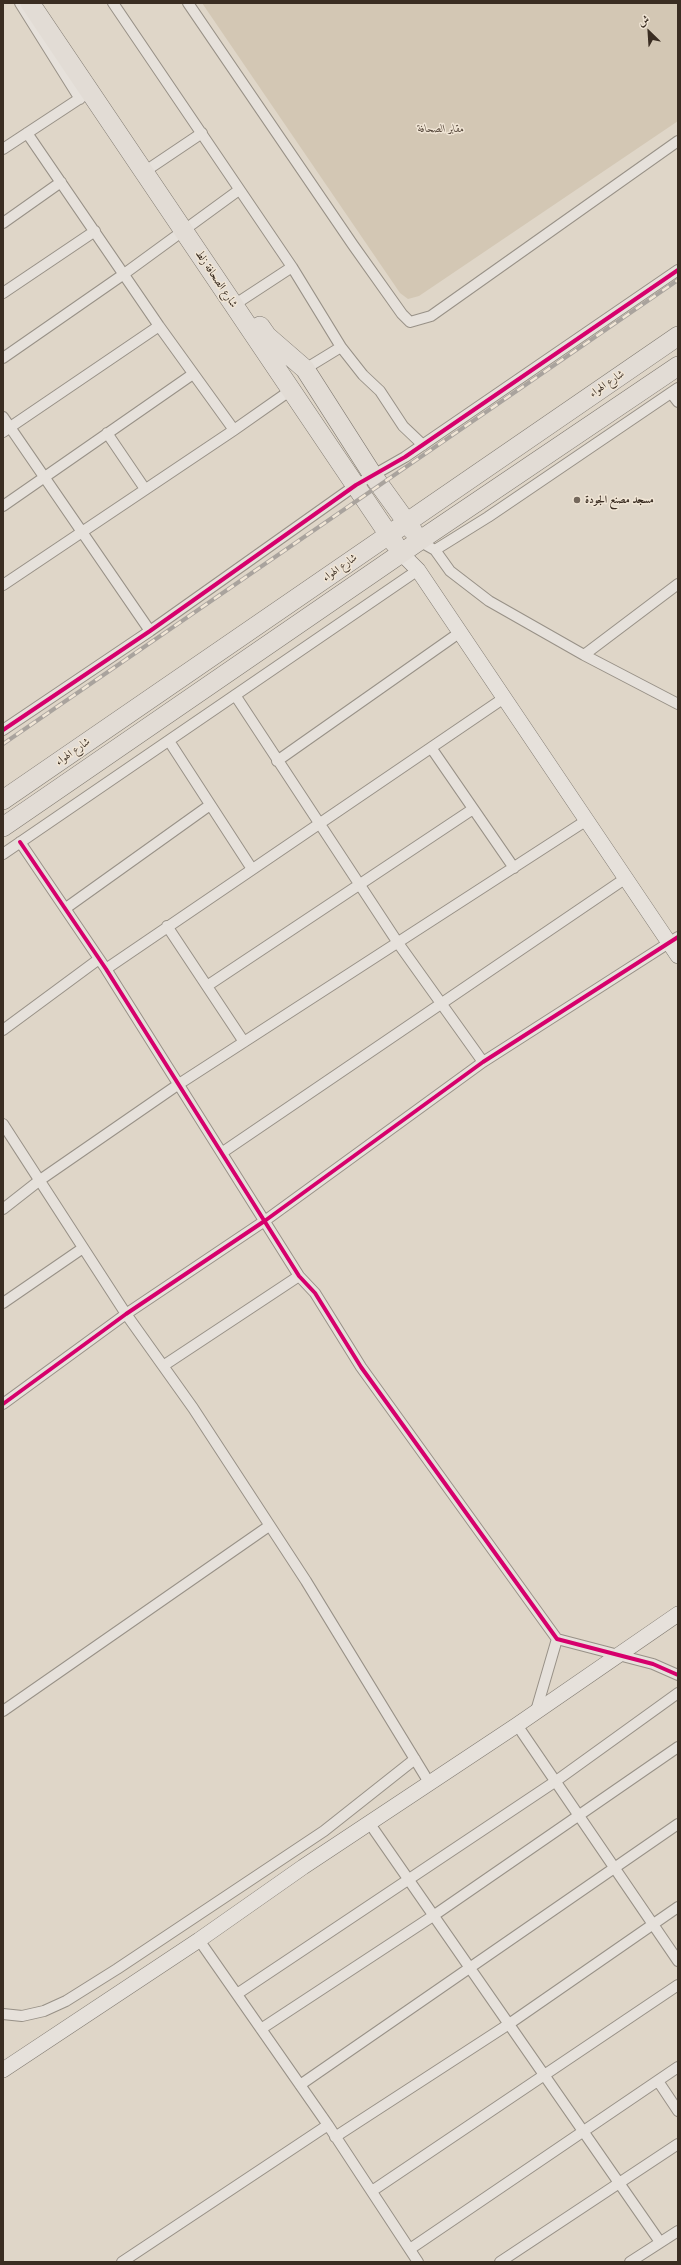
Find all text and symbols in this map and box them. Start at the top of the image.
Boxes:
north arrow [629,12,669,52]
text: ش [636,12,651,29]
park label: مقابر الصحافة [418,122,464,136]
street label: شارع الصحافة زلط [192,248,240,310]
street label: شارع الهواء [587,368,627,400]
place label: مسجد مصنع الجودة [585,493,654,507]
marker: مسجد مصنع الجودة [572,495,582,505]
street label: شارع الهواء [320,551,360,585]
street label: شارع الهواء [53,735,93,769]

